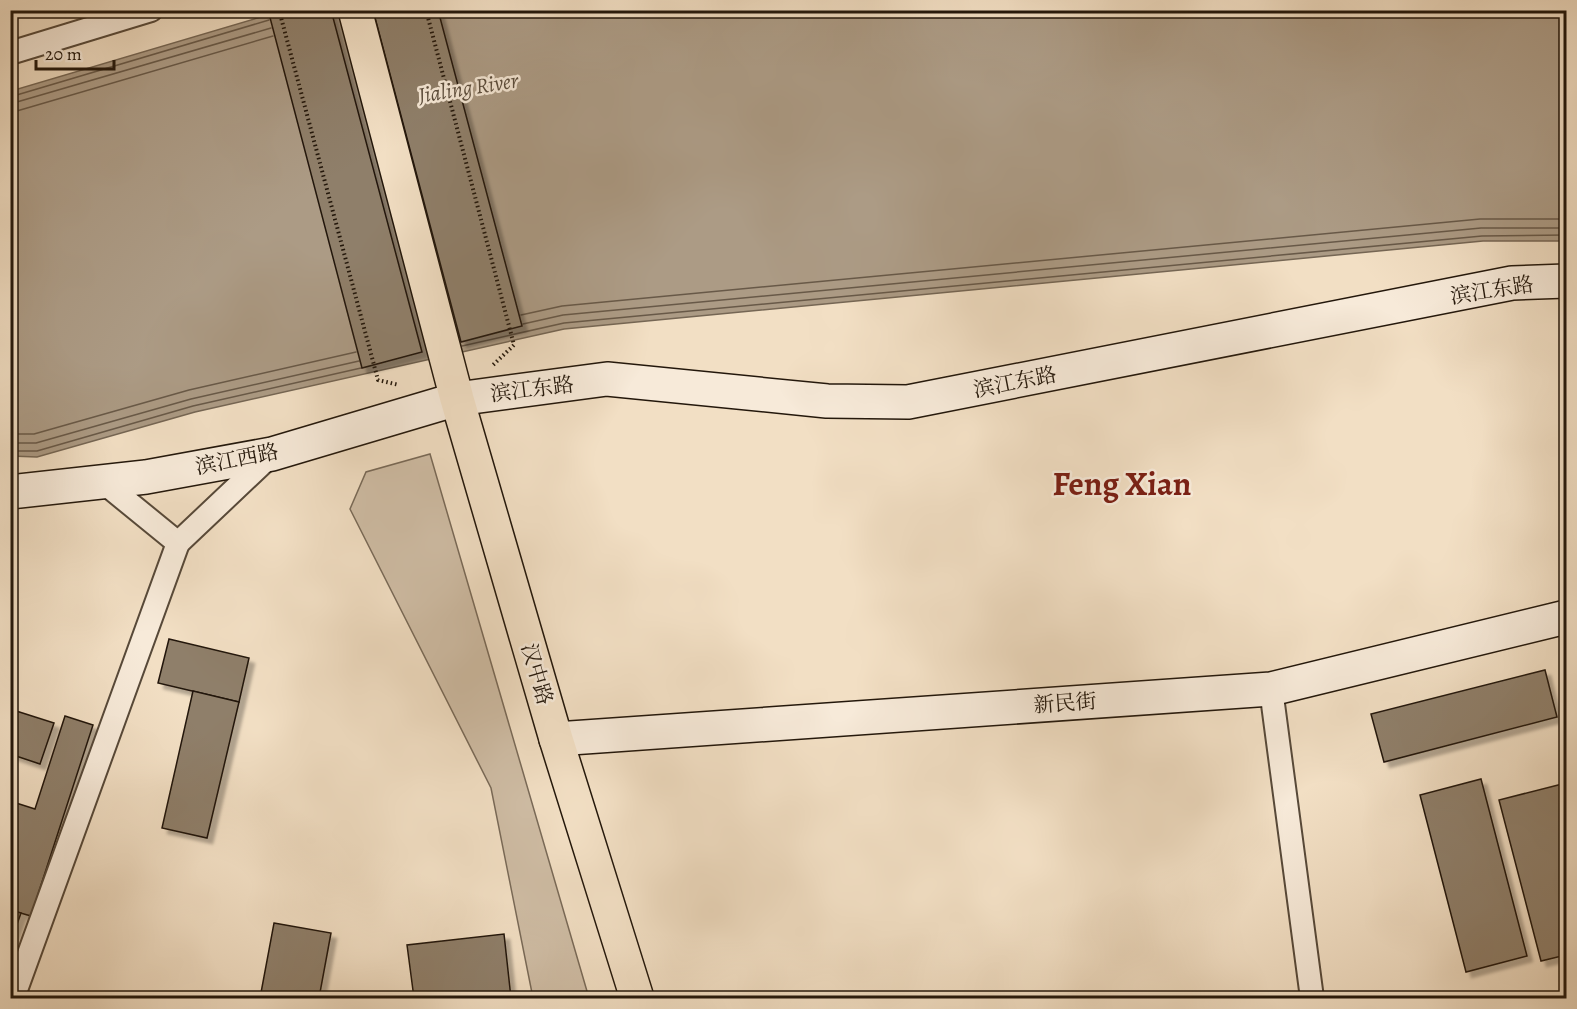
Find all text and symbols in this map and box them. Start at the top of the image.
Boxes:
scale bar [36,33,114,71]
text: 20 m [45,42,82,66]
water label: Jialing River [415,65,522,111]
street label: 滨江东路 [1448,270,1536,310]
street label: 滨江东路 [971,360,1059,404]
street label: 滨江东路 [489,370,575,408]
street label: 滨江西路 [193,437,281,481]
district label: Feng Xian [1053,461,1191,506]
street label: 汉中路 [515,640,559,708]
street label: 新民街 [1033,687,1097,719]

